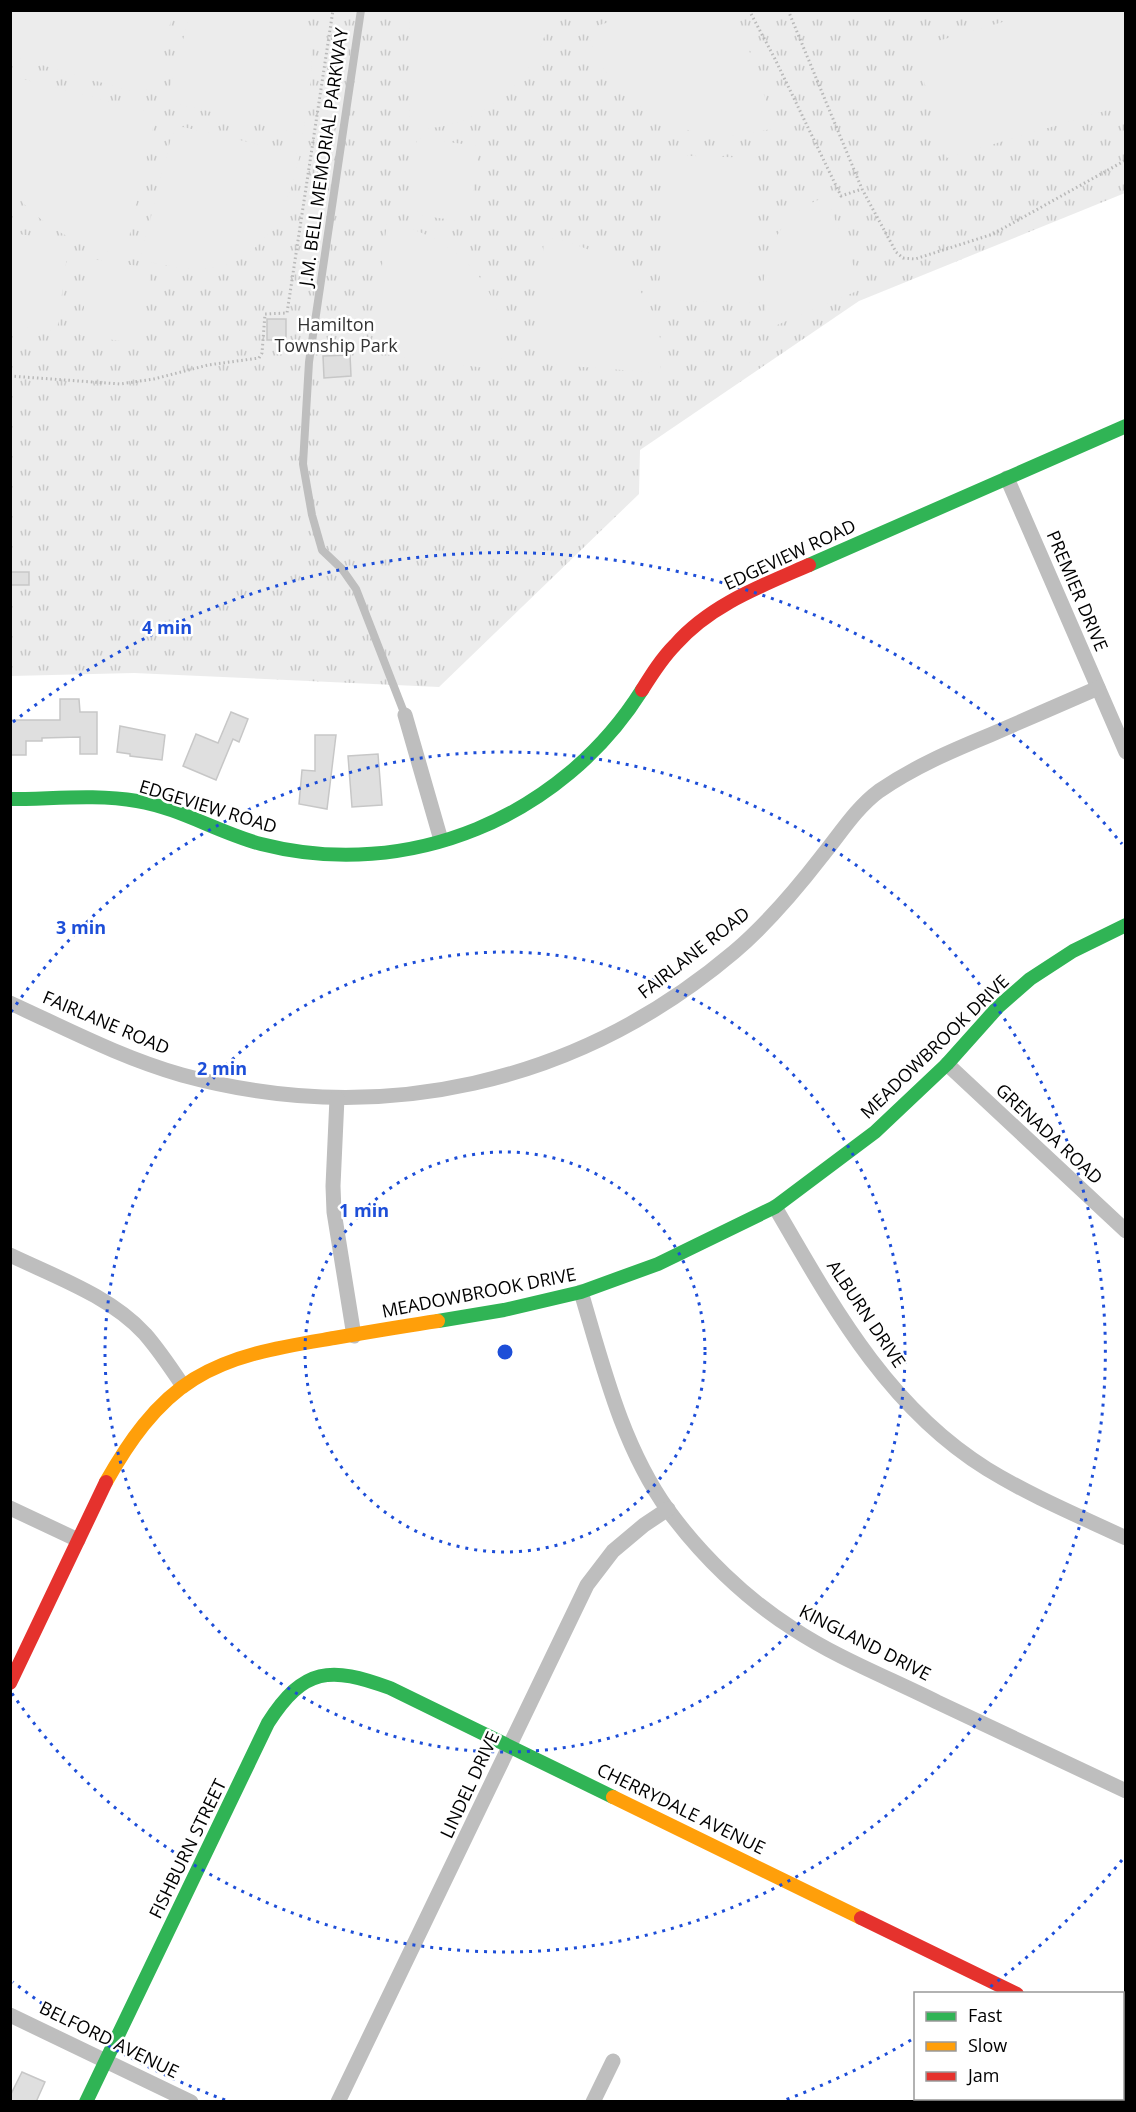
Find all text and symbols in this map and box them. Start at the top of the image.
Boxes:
street label: J.M. BELL MEMORIAL PARKWAY [293,25,353,290]
park label: Hamilton Township Park [274,312,398,357]
street label: EDGEVIEW ROAD [720,513,859,595]
street label: PREMIER DRIVE [1042,527,1114,655]
text: 4 min [142,615,192,639]
street label: EDGEVIEW ROAD [137,774,280,838]
street label: FAIRLANE ROAD [633,901,754,1003]
text: 3 min [56,915,106,939]
street label: MEADOWBROOK DRIVE [855,969,1014,1124]
street label: FAIRLANE ROAD [39,985,173,1060]
text: 2 min [197,1056,247,1080]
street label: GRENADA ROAD [991,1077,1108,1189]
text: 1 min [339,1198,389,1222]
street label: ALBURN DRIVE [822,1255,912,1372]
street label: MEADOWBROOK DRIVE [380,1261,578,1323]
centre of rings [495,1342,515,1362]
street label: KINGLAND DRIVE [796,1599,935,1686]
street label: LINDEL DRIVE [434,1727,504,1842]
street label: CHERRYDALE AVENUE [593,1757,769,1859]
street label: FISHBURN STREET [143,1775,231,1922]
legend [914,1992,1124,2100]
street label: BELFORD AVENUE [36,1995,183,2083]
text: Fast [968,2003,1002,2027]
text: Slow [968,2033,1007,2057]
text: Jam [966,2063,1000,2087]

